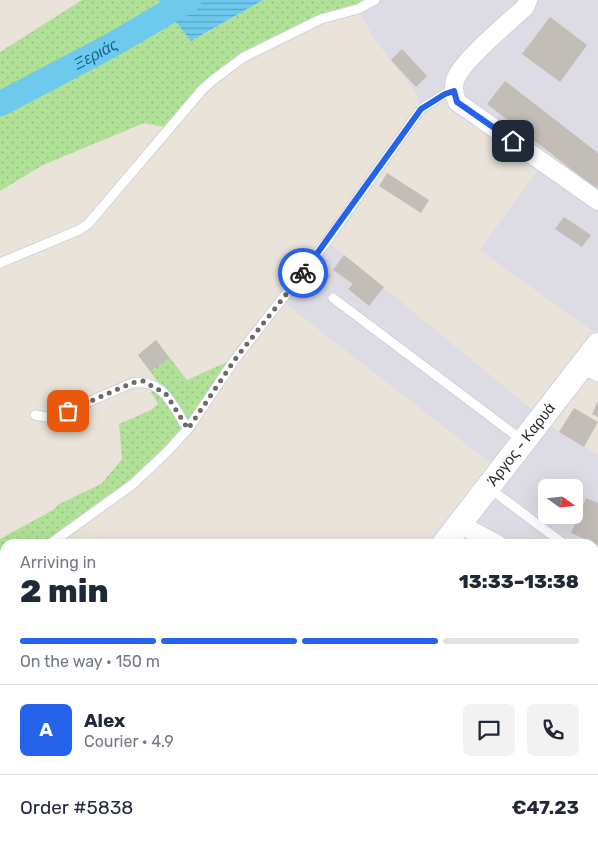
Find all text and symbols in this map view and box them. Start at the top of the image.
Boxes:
water label: Ξεριάς [69,34,121,73]
pin [492,120,534,162]
icon: home [499,127,527,155]
courier [278,248,328,298]
icon: bike [289,259,317,287]
pin [47,390,89,432]
icon: bag [54,397,82,425]
street label: Άργος - Καρυά [483,399,559,489]
north arrow [538,479,582,524]
map controls [538,479,583,524]
text: Arriving in [20,553,96,572]
text: 13:33–13:38 [459,570,579,593]
text: 2 min [20,572,109,610]
text: On the way · 150 m [20,652,160,671]
button: chat [463,704,515,756]
button: phone [527,704,579,756]
text: Alex [84,709,125,732]
text: A [39,718,53,741]
text: Courier · 4.9 [84,732,174,751]
text: Order #5838 [20,796,133,819]
text: €47.23 [512,796,579,819]

